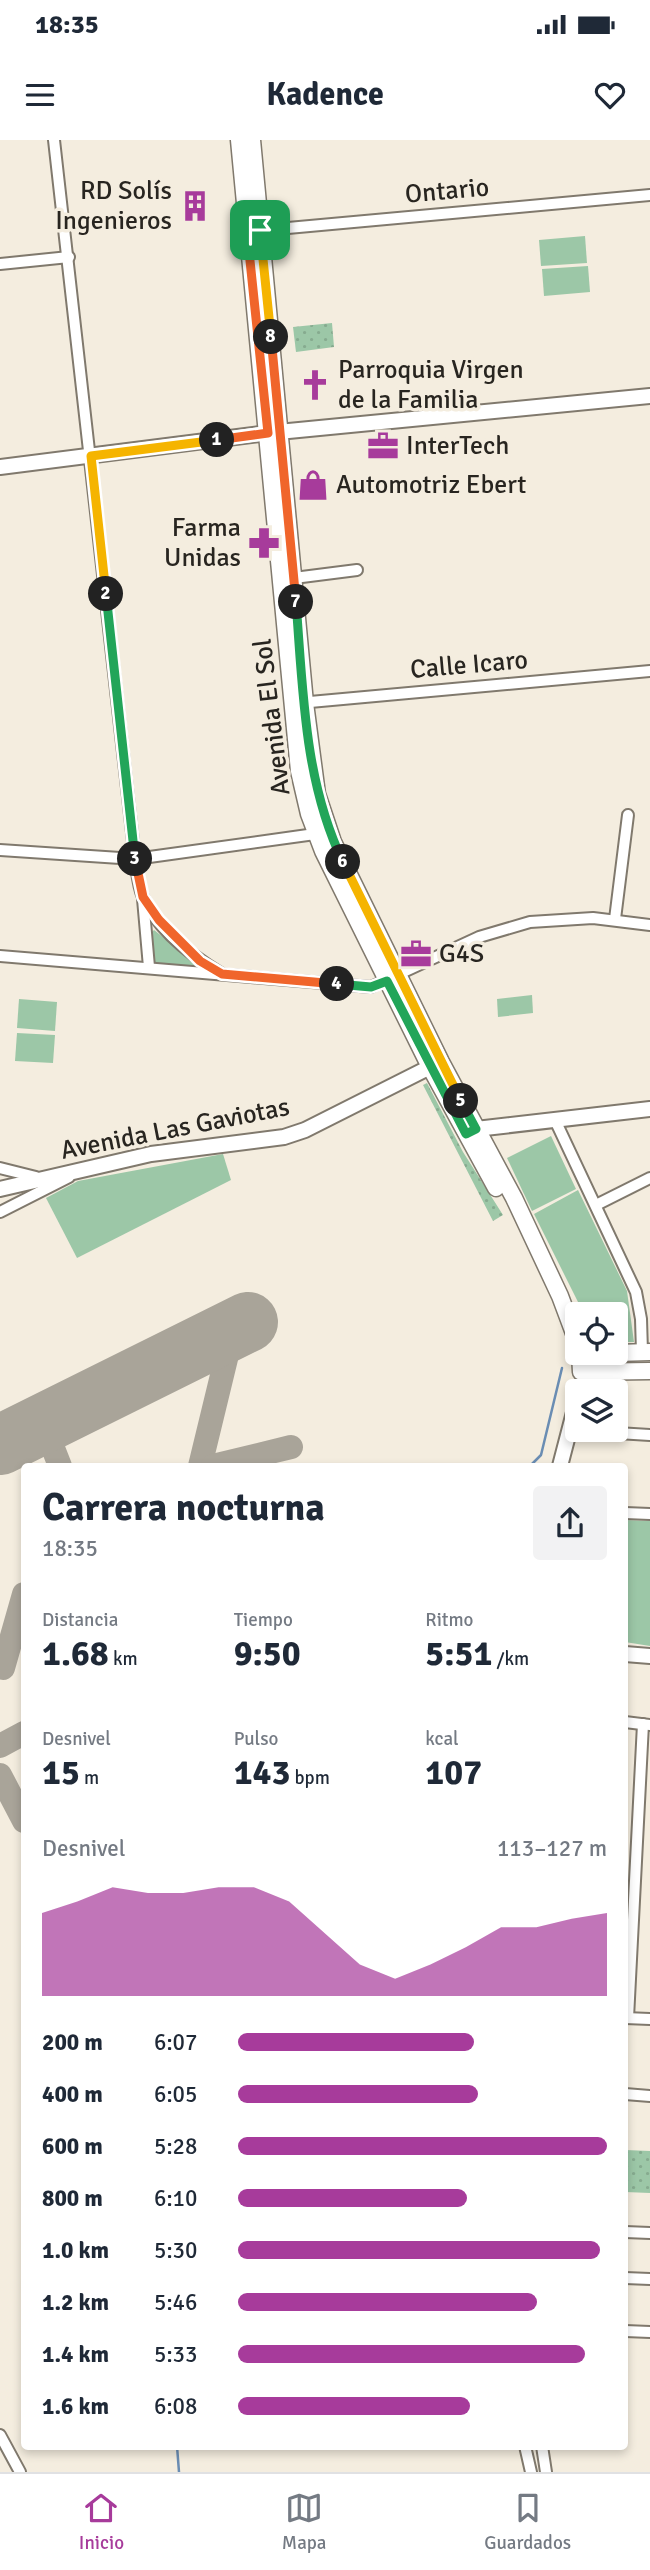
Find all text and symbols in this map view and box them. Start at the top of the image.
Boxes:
text: 18:35 [35,9,99,41]
text: Kadence [266,75,384,114]
icon: menu [21,76,59,114]
icon: heart [591,76,629,114]
street label: Ontario [404,171,490,211]
place label: RD Solís Ingenieros [55,175,172,237]
building icon: RD Solís Ingenieros [178,189,212,223]
pin [230,200,290,260]
icon: arrive [241,211,279,249]
pin: 8 [254,320,288,354]
text: 8 [265,324,276,348]
place label: Parroquia Virgen de la Familia [338,354,524,416]
church icon: Parroquia Virgen de la Familia [298,368,332,402]
pin: 1 [200,422,234,458]
text: 1 [211,427,222,451]
office icon: InterTech [366,429,400,463]
place label: InterTech [406,430,509,462]
shop icon: Automotriz Ebert [296,468,330,502]
place label: Automotriz Ebert [336,469,526,501]
place label: Farma Unidas [164,512,241,574]
pharmacy icon: Farma Unidas [247,526,281,560]
pin: 2 [88,576,124,612]
text: 2 [100,581,111,605]
pin: 7 [278,584,314,620]
text: 7 [290,589,301,613]
street label: Avenida El Sol [247,637,297,797]
street label: Calle Icaro [409,644,529,686]
pin: 3 [118,842,152,876]
pin: 6 [326,844,360,880]
text: 3 [129,846,140,870]
text: 6 [337,849,348,873]
office icon: G4S [399,937,433,971]
place label: G4S [439,938,484,970]
pin: 4 [320,966,354,1002]
text: 4 [331,971,342,995]
pin: 5 [444,1084,478,1118]
text: 5 [455,1088,466,1112]
street label: Avenida Las Gaviotas [58,1091,292,1167]
map controls [565,1302,628,1442]
button: locate [565,1302,628,1365]
button: layers [565,1379,628,1442]
text: Carrera nocturna [42,1484,325,1531]
button: share [533,1486,607,1560]
text: 18:35 [42,1534,98,1563]
text: Distancia [42,1608,118,1632]
text: Tiempo [234,1608,293,1632]
text: Ritmo [425,1608,473,1632]
text: 1.68 [42,1632,109,1675]
text: 9:50 [234,1632,301,1675]
text: 5:51 [425,1632,492,1675]
text: km [109,1647,138,1671]
text: /km [492,1647,529,1671]
text: Desnivel [42,1727,111,1751]
text: Pulso [234,1727,278,1751]
text: kcal [425,1727,459,1751]
text: 15 [42,1751,80,1794]
text: 143 [234,1751,290,1794]
text: 107 [425,1751,482,1794]
text: m [80,1766,99,1790]
text: bpm [290,1766,330,1790]
text: Desnivel [42,1834,125,1863]
text: 113–127 m [497,1834,607,1863]
text: 200 m [42,2028,103,2057]
text: 6:07 [154,2028,197,2057]
text: 400 m [42,2080,103,2109]
text: 6:05 [154,2080,197,2109]
text: 600 m [42,2132,103,2161]
text: 5:28 [154,2132,197,2161]
text: 800 m [42,2184,103,2213]
text: 6:10 [154,2184,197,2213]
text: 1.0 km [42,2236,109,2265]
text: 5:30 [154,2236,197,2265]
text: 1.2 km [42,2288,109,2317]
text: 5:46 [154,2288,197,2317]
text: 1.4 km [42,2340,109,2369]
text: 5:33 [154,2340,197,2369]
text: 1.6 km [42,2392,109,2421]
text: 6:08 [154,2392,197,2421]
tab: Inicio [79,2489,124,2555]
tab: Mapa [282,2489,327,2555]
tab: Guardados [484,2489,571,2555]

